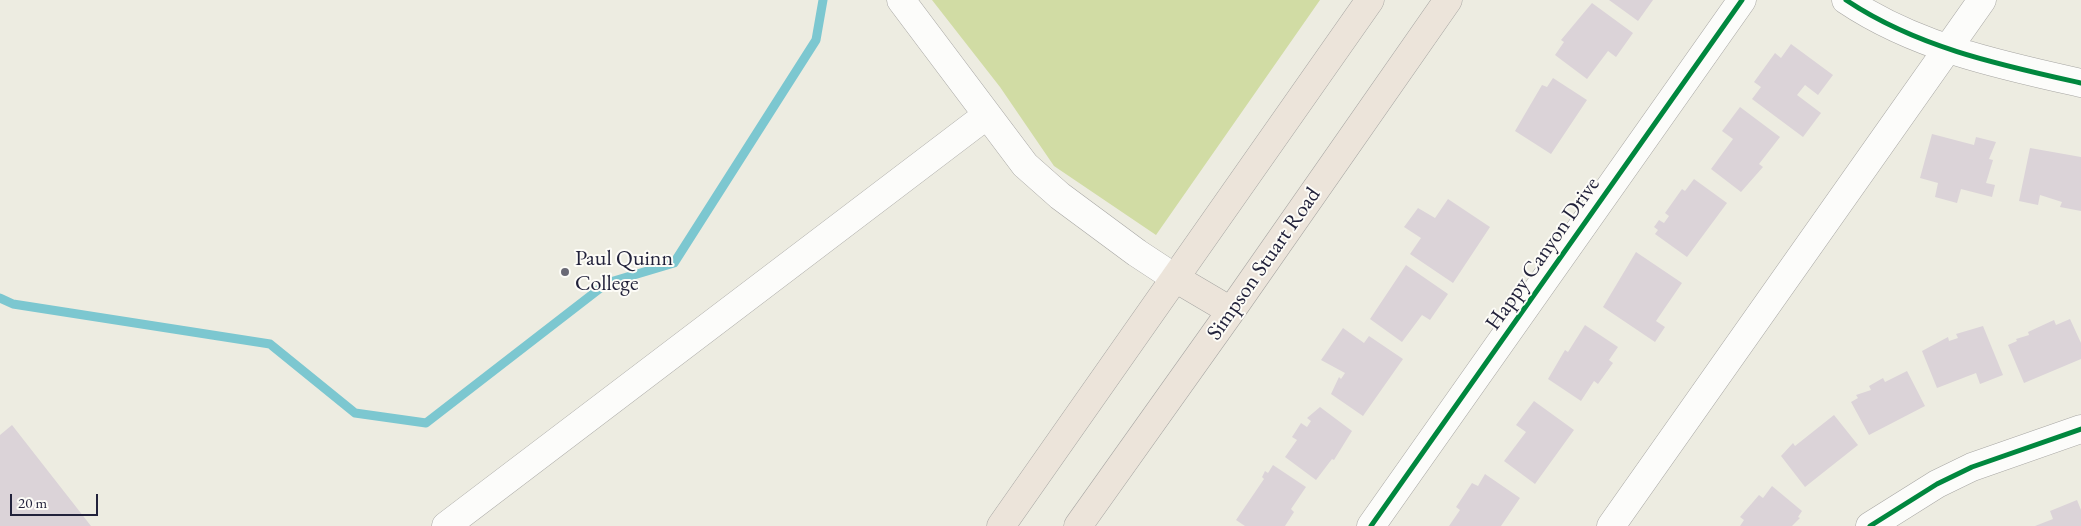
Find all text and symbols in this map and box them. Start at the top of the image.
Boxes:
street label: Happy Canyon Drive [1480,172,1606,336]
street label: Simpson Stuart Road [1201,183,1327,345]
place label: Paul Quinn College [575,246,673,298]
marker: Paul Quinn College [559,266,571,278]
scale bar [12,484,100,516]
text: 20 m [18,493,47,512]

